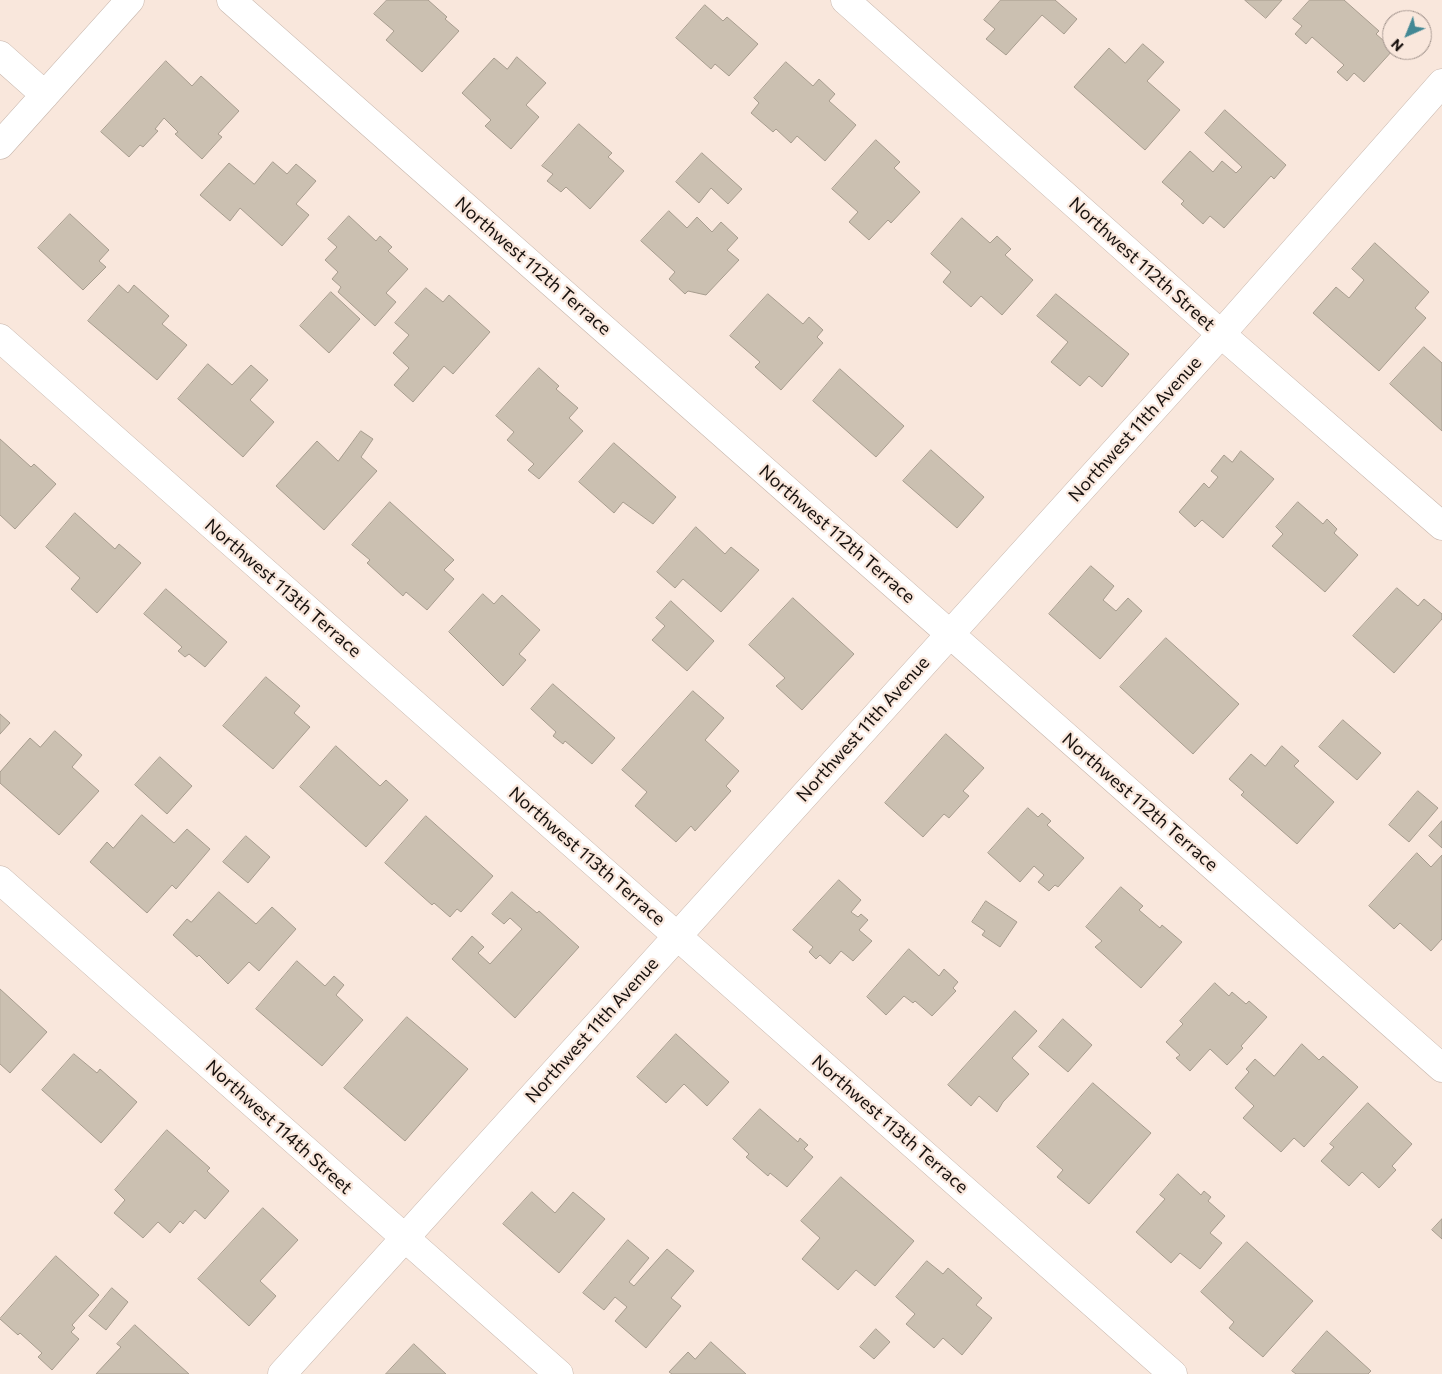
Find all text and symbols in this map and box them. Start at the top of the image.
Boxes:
north arrow [1382,10,1432,60]
text: N [1387,36,1407,55]
street label: Northwest 112th Terrace [451,192,615,340]
street label: Northwest 112th Street [1065,193,1219,335]
street label: Northwest 11th Avenue [1064,352,1206,506]
street label: Northwest 112th Terrace [755,460,919,608]
street label: Northwest 113th Terrace [200,514,366,662]
street label: Northwest 11th Avenue [792,652,934,806]
street label: Northwest 112th Terrace [1058,728,1222,876]
street label: Northwest 113th Terrace [504,782,670,930]
street label: Northwest 11th Avenue [521,953,663,1107]
street label: Northwest 113th Terrace [807,1050,973,1198]
street label: Northwest 114th Street [201,1055,357,1199]

